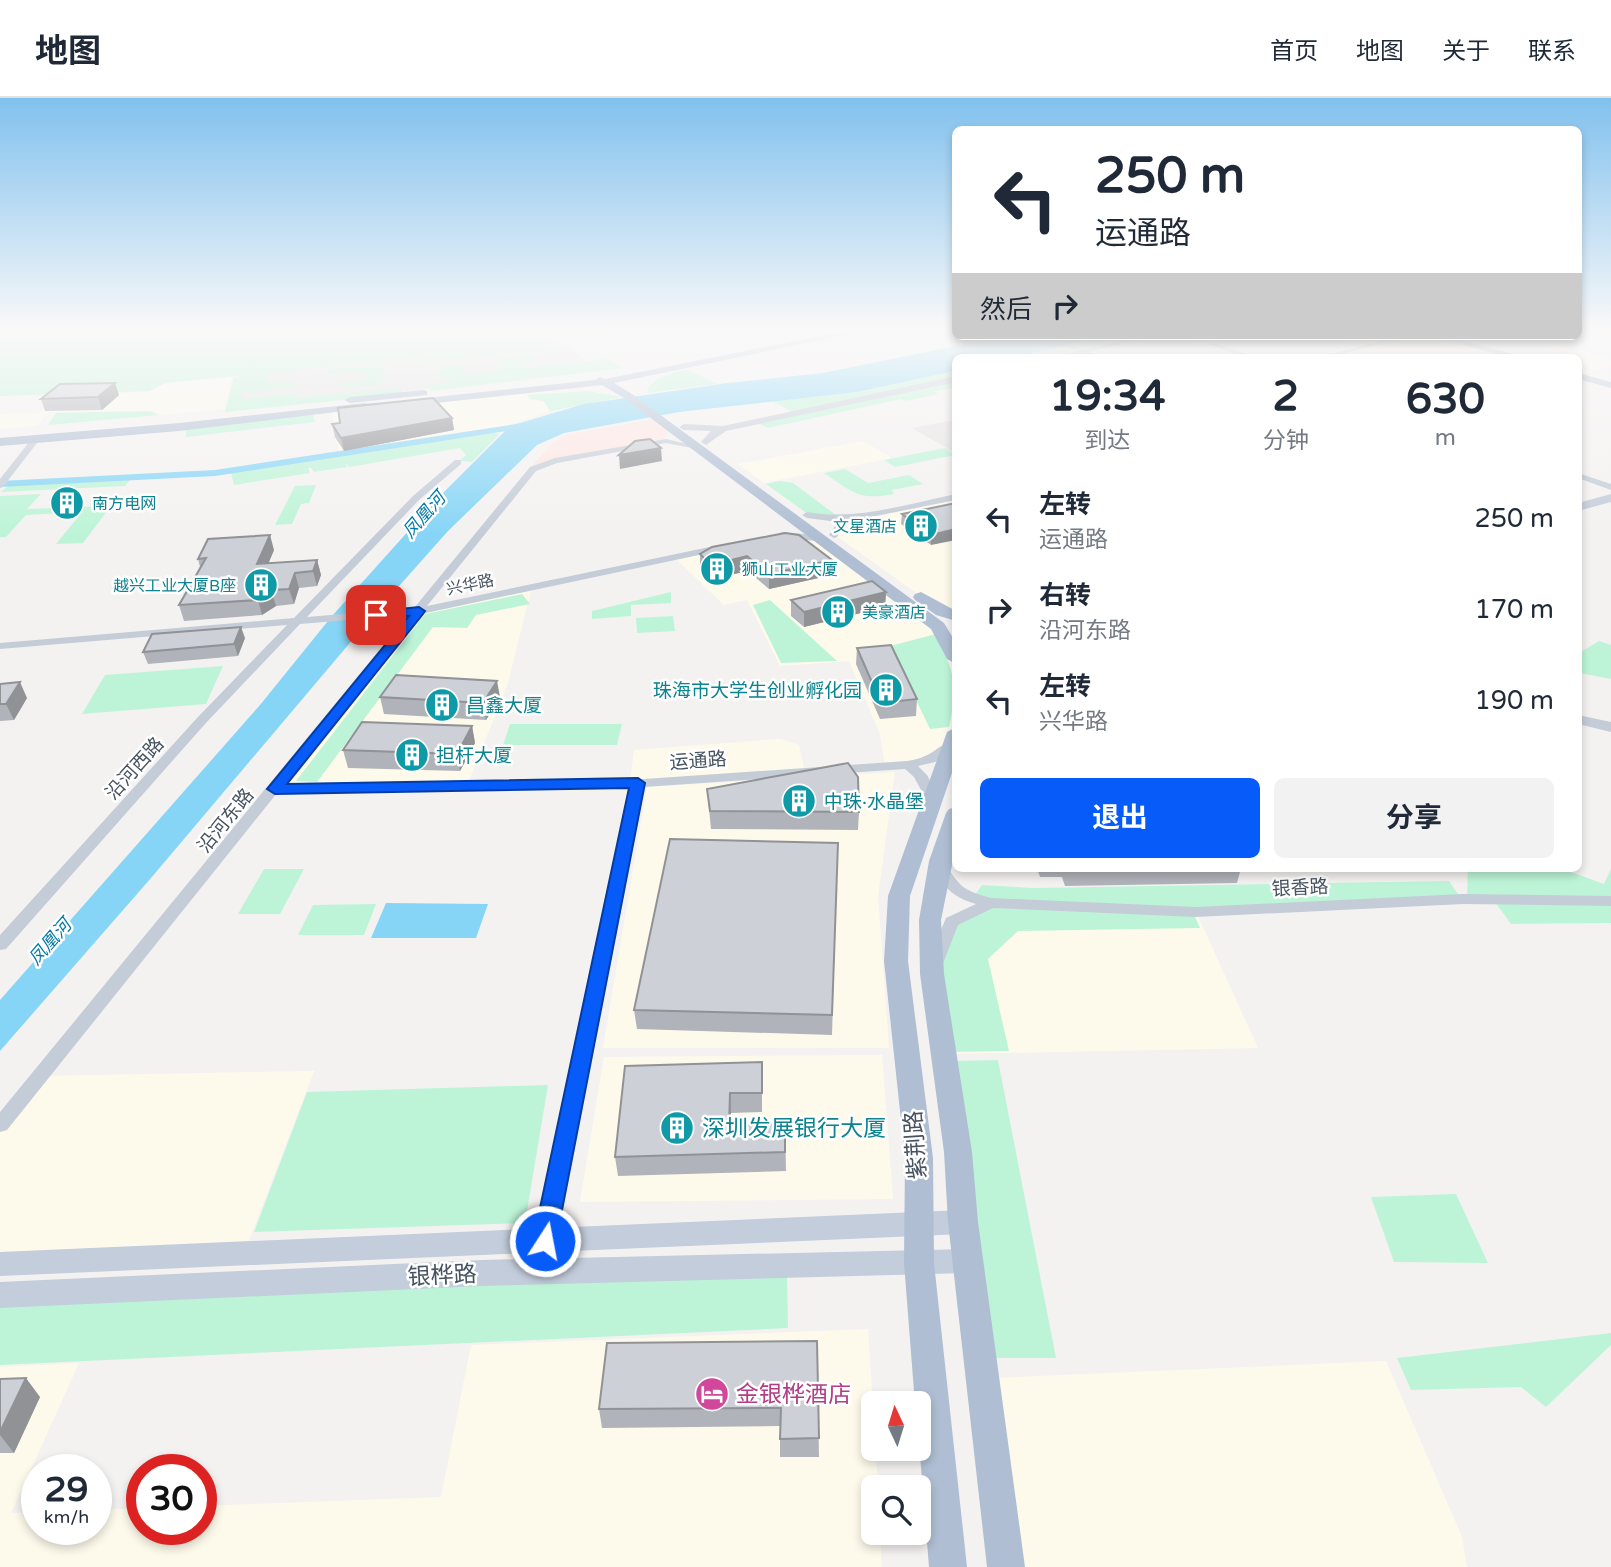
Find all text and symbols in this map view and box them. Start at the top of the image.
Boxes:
text: 地图 [35,32,101,71]
text: 首页 [1270,37,1318,66]
text: 地图 [1356,37,1404,66]
text: 关于 [1442,37,1490,66]
text: 联系 [1528,37,1576,66]
text: 250 m [1095,147,1245,206]
icon: left [980,154,1071,245]
text: 运通路 [1095,215,1191,253]
icon: right [1046,287,1084,325]
text: 然后 [980,294,1032,325]
text: 19:34 [1049,371,1166,422]
text: 2 [1272,371,1299,422]
text: 630 [1406,374,1485,425]
text: m [1435,424,1456,452]
text: 到达 [1084,427,1130,455]
text: 分钟 [1263,427,1309,455]
building icon: 南方电网 [48,484,86,522]
water label: 凤凰河 [398,485,452,543]
text: 左转 [1039,489,1091,520]
place label: 南方电网 [92,494,156,514]
icon: left [980,500,1018,538]
text: 250 m [1474,503,1554,534]
building icon: 文星酒店 [902,507,940,545]
place label: 文星酒店 [833,517,897,537]
text: 运通路 [1039,526,1108,554]
building icon: 狮山工业大厦 [698,550,736,588]
place label: 狮山工业大厦 [742,560,838,580]
building icon: 越兴工业大厦B座 [242,566,280,604]
street label: 兴华路 [445,570,496,600]
place label: 越兴工业大厦B座 [113,576,236,596]
text: 右转 [1039,580,1091,611]
pin [346,585,406,645]
icon: right [980,591,1018,629]
building icon: 美豪酒店 [819,593,857,631]
text: 170 m [1474,594,1554,625]
icon: arrive [357,596,395,634]
place label: 美豪酒店 [862,603,926,623]
text: 沿河东路 [1039,617,1131,645]
building icon: 珠海市大学生创业孵化园 [867,671,905,709]
text: 左转 [1039,671,1091,702]
place label: 珠海市大学生创业孵化园 [653,680,862,702]
icon: left [980,682,1018,720]
text: 190 m [1474,685,1554,716]
building icon: 昌鑫大厦 [423,686,461,724]
place label: 昌鑫大厦 [466,695,542,717]
text: 兴华路 [1039,708,1108,736]
street label: 沿河西路 [101,733,168,804]
building icon: 担杆大厦 [393,736,431,774]
place label: 担杆大厦 [436,745,512,767]
street label: 运通路 [669,748,727,774]
button: 退出 [980,778,1260,858]
button: 分享 [1274,778,1554,858]
building icon: 中珠·水晶堡 [780,782,818,820]
street label: 沿河东路 [193,784,258,857]
place label: 中珠·水晶堡 [824,791,924,813]
street label: 银香路 [1271,876,1329,900]
water label: 凤凰河 [24,912,78,970]
building icon: 深圳发展银行大厦 [658,1109,696,1147]
street label: 紫荆路 [900,1110,932,1180]
place label: 深圳发展银行大厦 [702,1115,886,1143]
position arrow [508,1204,582,1278]
street label: 银桦路 [407,1260,477,1292]
hotel icon: 金银桦酒店 [693,1375,731,1413]
place label: 金银桦酒店 [736,1381,851,1409]
north arrow [861,1391,931,1461]
map controls [861,1391,931,1545]
speed limit sign: 30 [126,1454,217,1545]
text: 29 [45,1469,88,1511]
button: search [861,1475,931,1545]
text: km/h [44,1506,89,1528]

